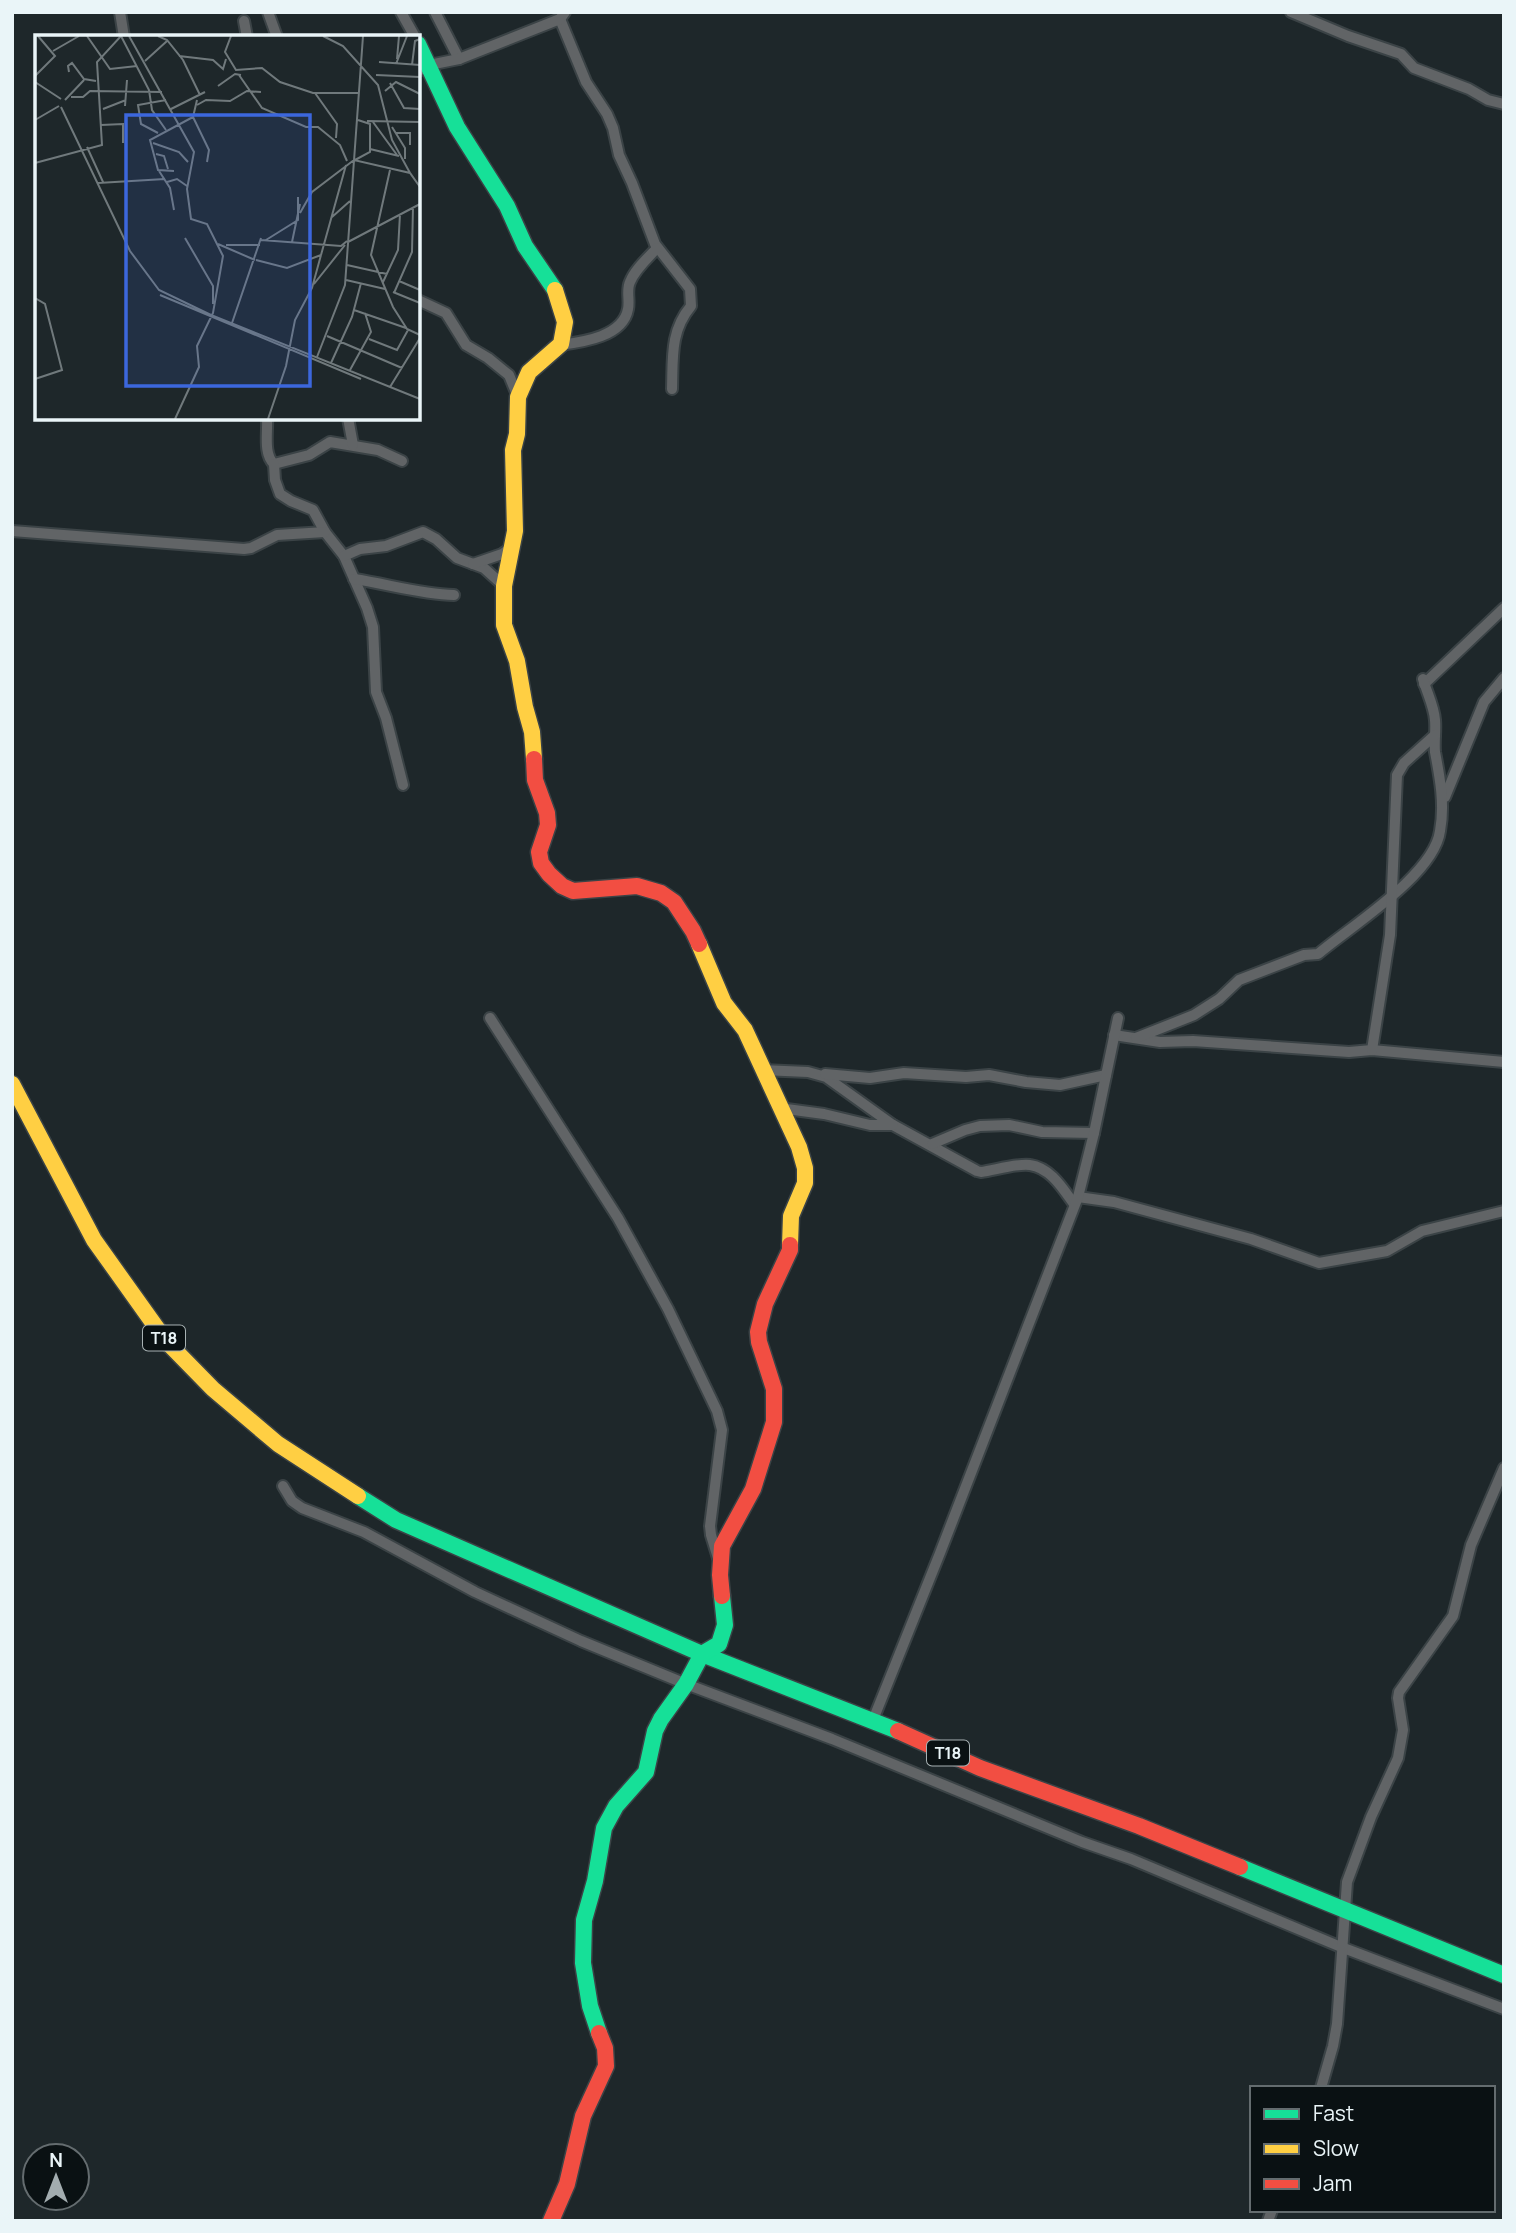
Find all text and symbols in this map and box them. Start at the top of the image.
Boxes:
inset map [35,35,420,420]
road number: T18 [143,1326,185,1350]
road number: T18 [927,1740,969,1765]
legend [1250,2086,1495,2212]
text: Fast [1313,2099,1354,2127]
text: Slow [1313,2134,1359,2162]
north arrow [21,2142,91,2212]
text: N [49,2147,63,2173]
text: Jam [1313,2169,1352,2197]

